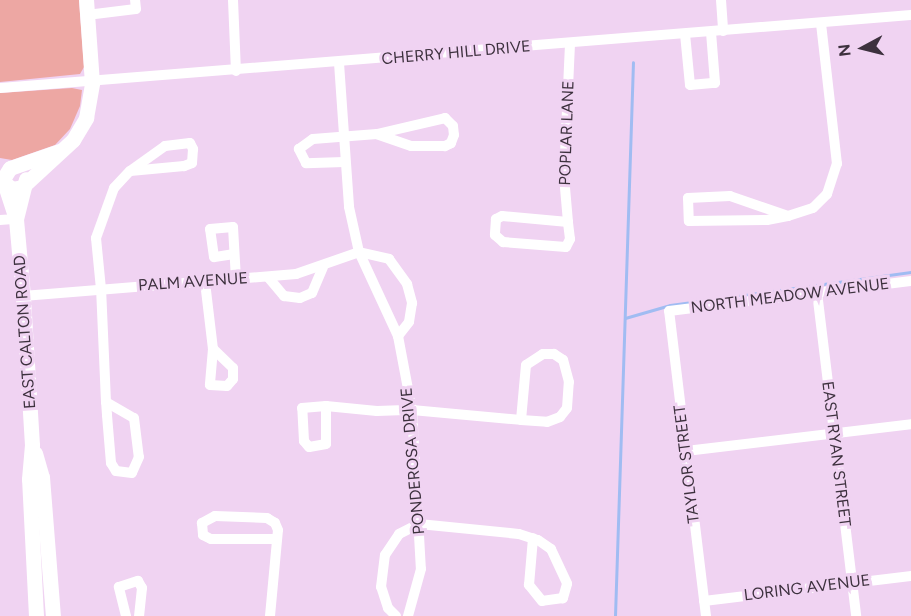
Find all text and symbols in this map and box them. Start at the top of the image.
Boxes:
north arrow [833,18,893,78]
street label: CHERRY HILL DRIVE [381,37,531,69]
text: N [834,43,855,58]
street label: POPLAR LANE [556,80,578,186]
street label: EAST CALTON ROAD [10,254,40,410]
street label: PALM AVENUE [138,269,248,295]
street label: NORTH MEADOW AVENUE [690,274,890,318]
street label: EAST RYAN STREET [818,380,854,528]
street label: PONDEROSA DRIVE [397,387,429,535]
street label: TAYLOR STREET [670,404,704,524]
street label: LORING AVENUE [743,571,871,605]

